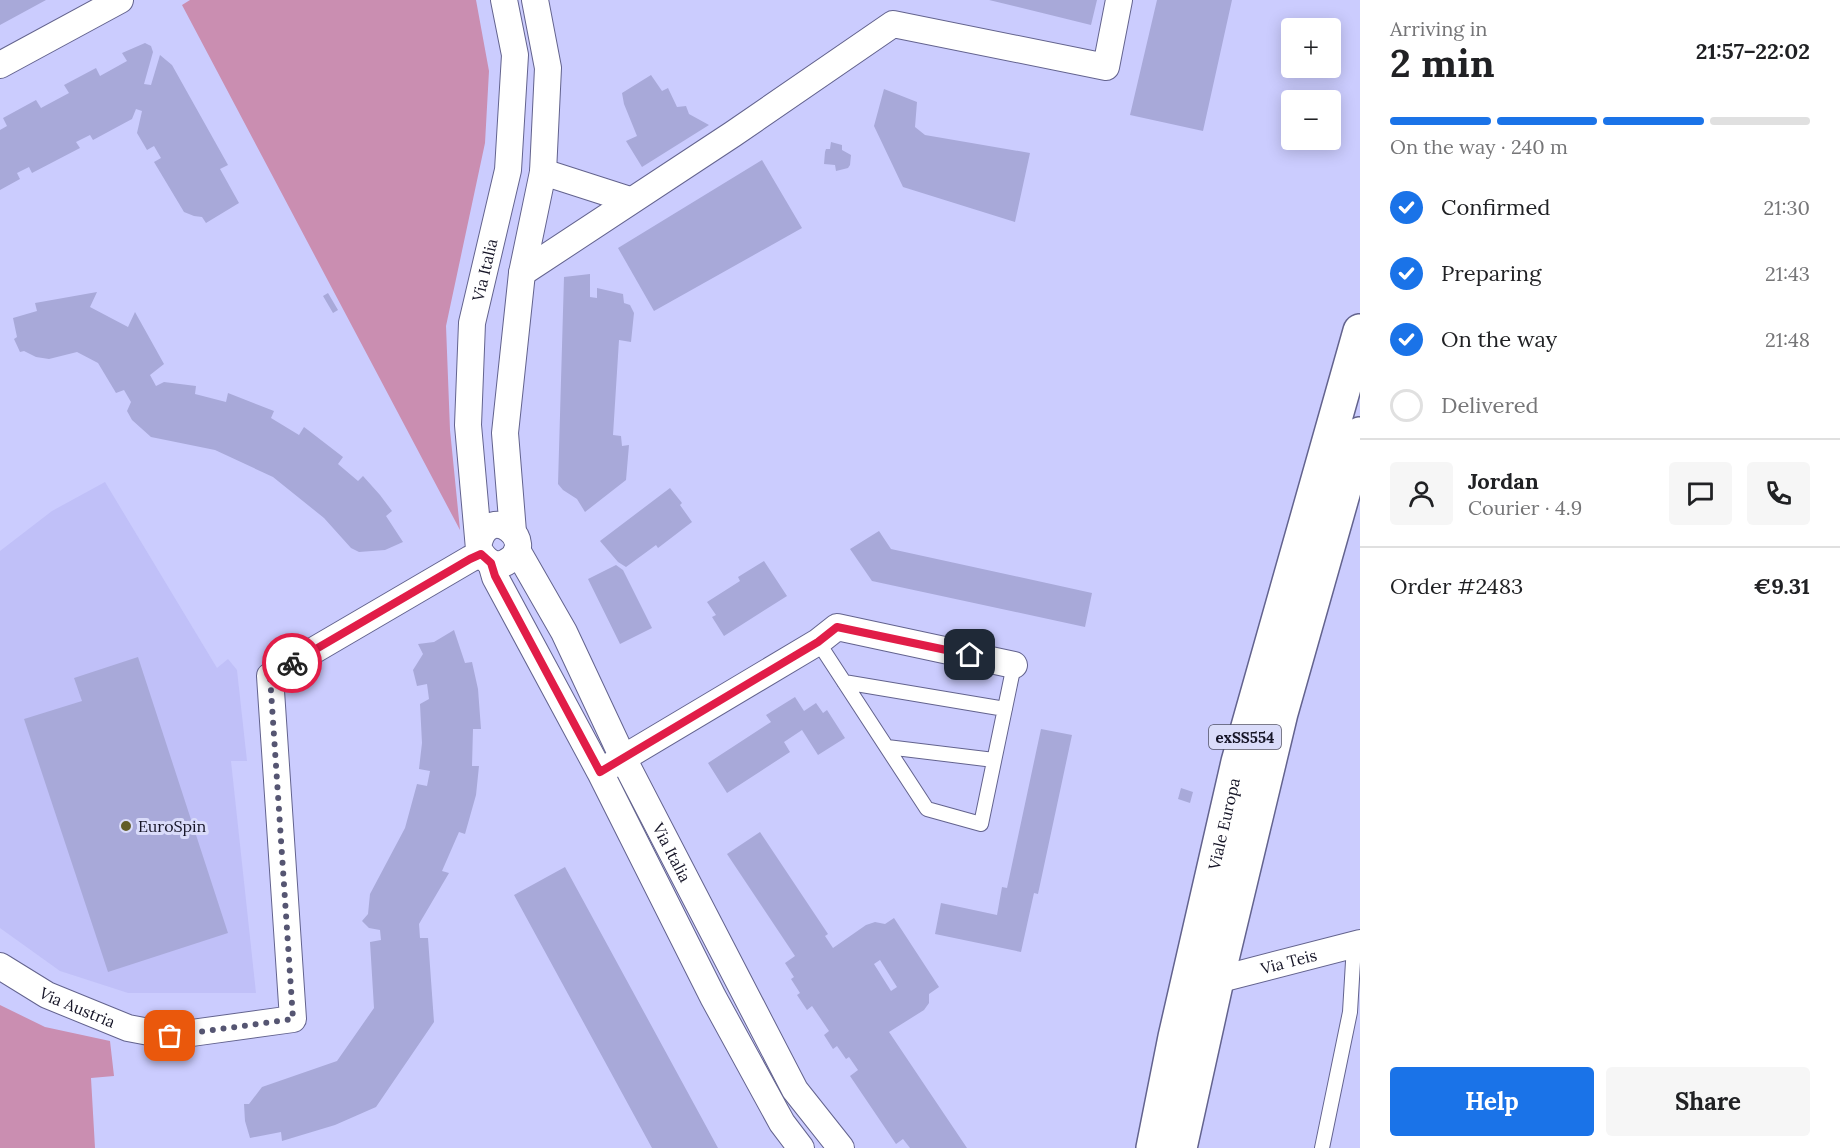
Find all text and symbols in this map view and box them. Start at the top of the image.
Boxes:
text: Arriving in [1390,16,1487,41]
map controls [1281,18,1341,150]
button: + [1281,18,1341,78]
text: 21:57–22:02 [1696,37,1810,65]
text: 2 min [1390,38,1495,88]
button: − [1281,90,1341,150]
text: On the way · 240 m [1390,134,1568,159]
icon: check [1390,191,1423,224]
text: Confirmed [1441,193,1550,221]
text: 21:30 [1763,195,1810,220]
street label: Via Italia [467,236,502,304]
icon: check [1390,257,1423,290]
text: Preparing [1441,259,1541,287]
text: 21:43 [1765,261,1810,286]
icon: check [1390,323,1423,356]
text: On the way [1441,325,1557,353]
text: 21:48 [1765,327,1810,352]
text: Delivered [1441,391,1539,419]
button: person [1390,462,1453,525]
button: chat [1669,462,1732,525]
button: phone [1747,462,1810,525]
text: Jordan [1468,467,1539,495]
text: Courier · 4.9 [1468,495,1582,520]
text: Order #2483 [1390,572,1523,600]
text: €9.31 [1754,572,1810,600]
pin [944,629,995,680]
courier [262,633,322,693]
icon: home [953,638,986,671]
icon: bike [276,647,309,680]
road number: exSS554 [1209,725,1281,749]
street label: Viale Europa [1203,776,1244,873]
place label: EuroSpin [138,816,206,836]
marker: EuroSpin [119,819,133,833]
street label: Via Italia [648,819,695,885]
street label: Via Teis [1257,945,1319,979]
street label: Via Austria [35,982,118,1032]
pin [144,1010,195,1061]
icon: bag [153,1019,186,1052]
button: Help [1390,1067,1594,1136]
button: Share [1606,1067,1810,1136]

